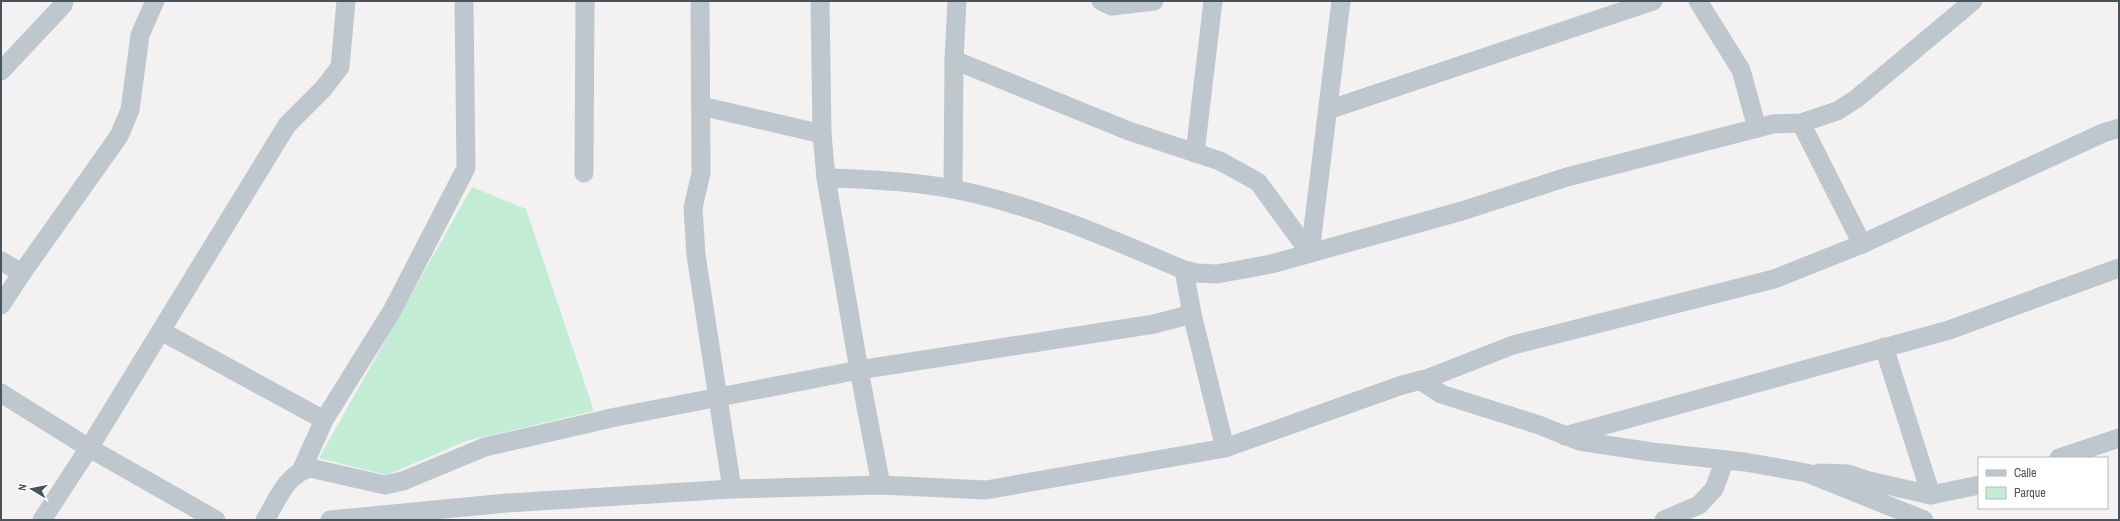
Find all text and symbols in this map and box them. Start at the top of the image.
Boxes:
legend [1978,457,2108,509]
text: Calle [2014,465,2036,481]
north arrow [12,469,52,509]
text: N [15,483,30,492]
text: Parque [2014,485,2046,501]

